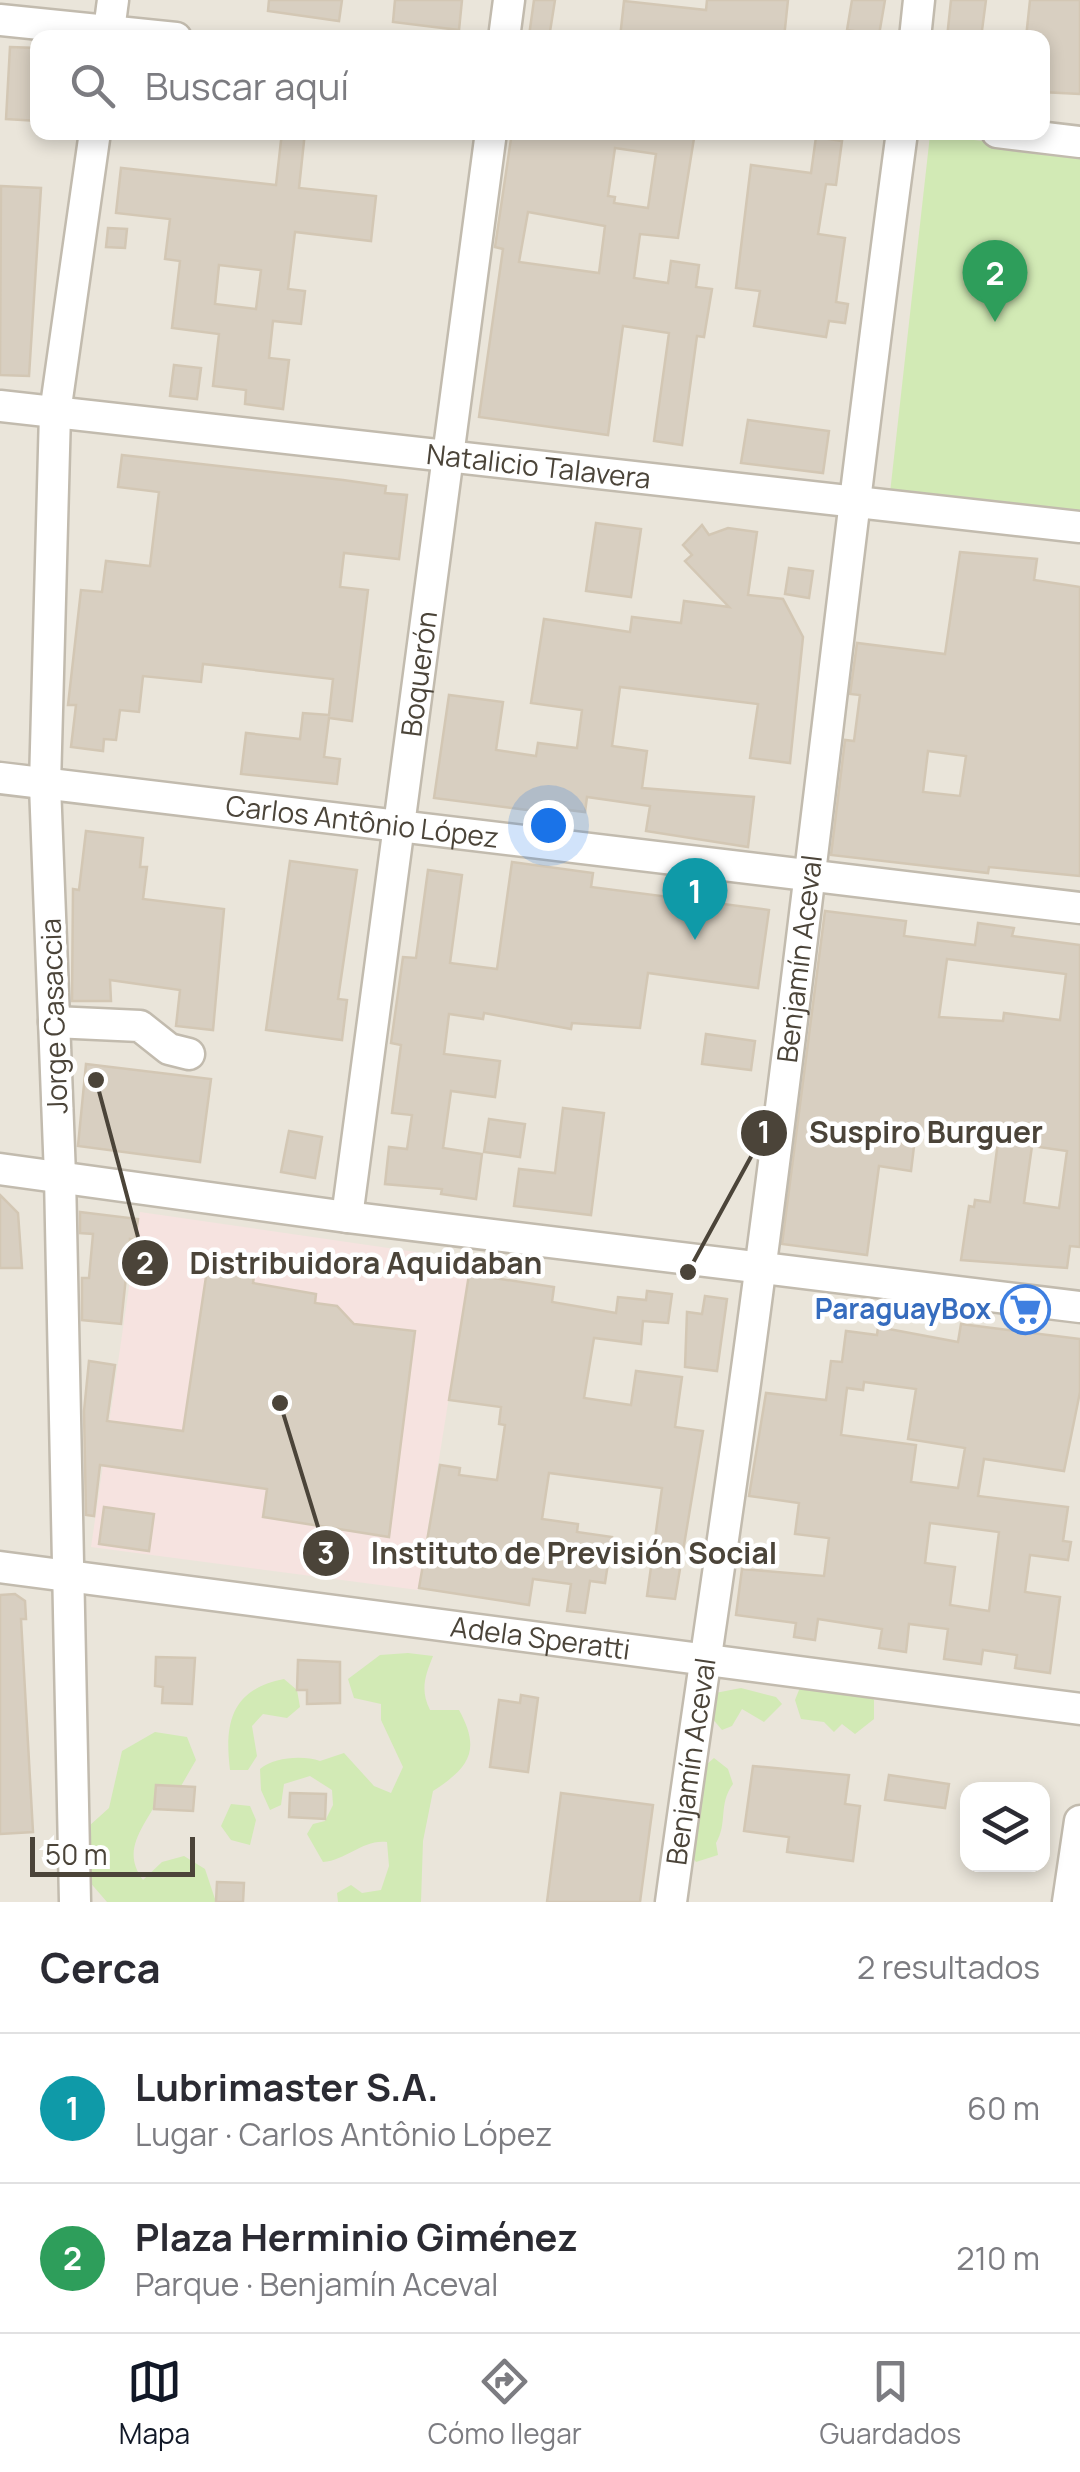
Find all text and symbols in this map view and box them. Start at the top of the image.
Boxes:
search box [30,30,1050,140]
icon: search [65,58,120,113]
text: Buscar aquí [145,59,349,111]
pin: 2 [962,240,1028,322]
street label: Natalicio Talavera [425,434,653,497]
street label: Boquerón [391,608,445,739]
street label: Carlos Antônio López [224,785,501,856]
your location [523,800,574,851]
street label: Benjamín Aceval [767,853,830,1065]
pin: 1 [662,858,728,940]
street label: Jorge Casaccia [31,918,75,1114]
callout: Suspiro Burguer [739,1103,1063,1163]
text: 1 [757,1111,771,1152]
text: Suspiro Burguer [809,1111,1043,1152]
callout: Distribuidora Aquidaban [120,1233,562,1293]
text: 2 [136,1242,154,1283]
text: Distribuidora Aquidaban [190,1242,542,1283]
supermarket icon: ParaguayBox [1000,1283,1052,1335]
place label: ParaguayBox [815,1289,991,1327]
callout: Instituto de Previsión Social [301,1523,797,1583]
text: 3 [317,1532,335,1573]
text: Instituto de Previsión Social [371,1532,777,1573]
street label: Adela Speratti [448,1606,633,1668]
street label: Benjamín Aceval [656,1655,724,1867]
map controls [960,1782,1050,1872]
button: layers [960,1782,1050,1872]
scale bar [30,1832,195,1876]
text: 50 m [45,1835,108,1873]
text: Cerca [40,1938,161,1996]
text: 2 resultados [857,1945,1040,1989]
text: Lubrimaster S.A. [135,2060,439,2112]
text: 1 [65,2086,80,2130]
text: 60 m [967,2086,1040,2130]
text: Lugar · Carlos Antônio López [135,2112,552,2156]
text: Plaza Herminio Giménez [135,2210,578,2262]
text: 2 [63,2236,82,2280]
text: 210 m [956,2236,1040,2280]
text: Parque · Benjamín Aceval [135,2262,498,2306]
tab: Mapa [119,2354,190,2452]
tab: Cómo llegar [428,2354,582,2452]
tab: Guardados [820,2354,961,2452]

